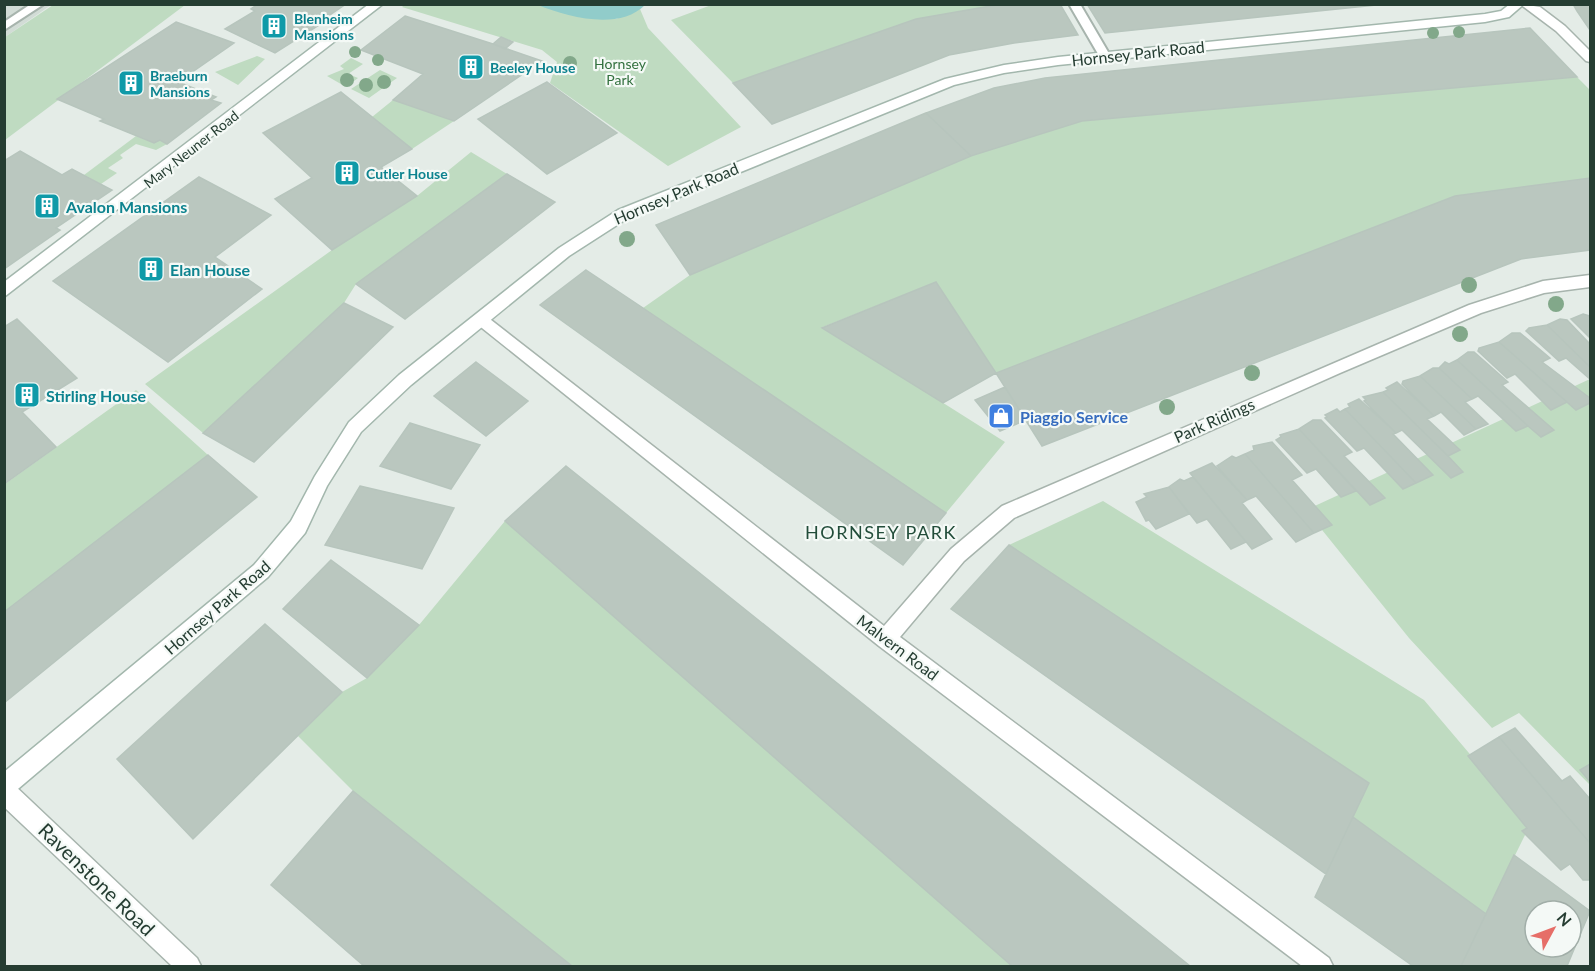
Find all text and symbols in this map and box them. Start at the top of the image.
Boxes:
place label: Blenheim Mansions [294,10,354,43]
building icon: Blenheim Mansions [259,11,289,41]
street label: Hornsey Park Road [1070,37,1206,69]
building icon: Beeley House [456,52,486,82]
park label: Hornsey Park [594,55,647,88]
place label: Beeley House [490,59,576,76]
place label: Braeburn Mansions [150,67,210,100]
building icon: Braeburn Mansions [116,68,146,98]
street label: Mary Neuner Road [140,107,242,191]
building icon: Cutler House [332,158,362,188]
street label: Hornsey Park Road [611,158,741,228]
place label: Cutler House [366,165,448,182]
building icon: Avalon Mansions [32,191,62,221]
place label: Avalon Mansions [65,197,187,216]
building icon: Elan House [136,254,166,284]
place label: Elan House [170,260,251,279]
building icon: Stirling House [12,380,42,410]
place label: Stirling House [46,386,146,405]
street label: Park Ridings [1171,394,1257,446]
shop icon: Piaggio Service [986,401,1016,431]
place label: Piaggio Service [1020,407,1128,426]
district label: HORNSEY PARK [805,521,957,543]
street label: Hornsey Park Road [160,556,274,658]
street label: Malvern Road [853,610,943,684]
street label: Ravenstone Road [34,818,160,940]
north arrow [1523,899,1583,959]
text: N [1553,908,1576,930]

